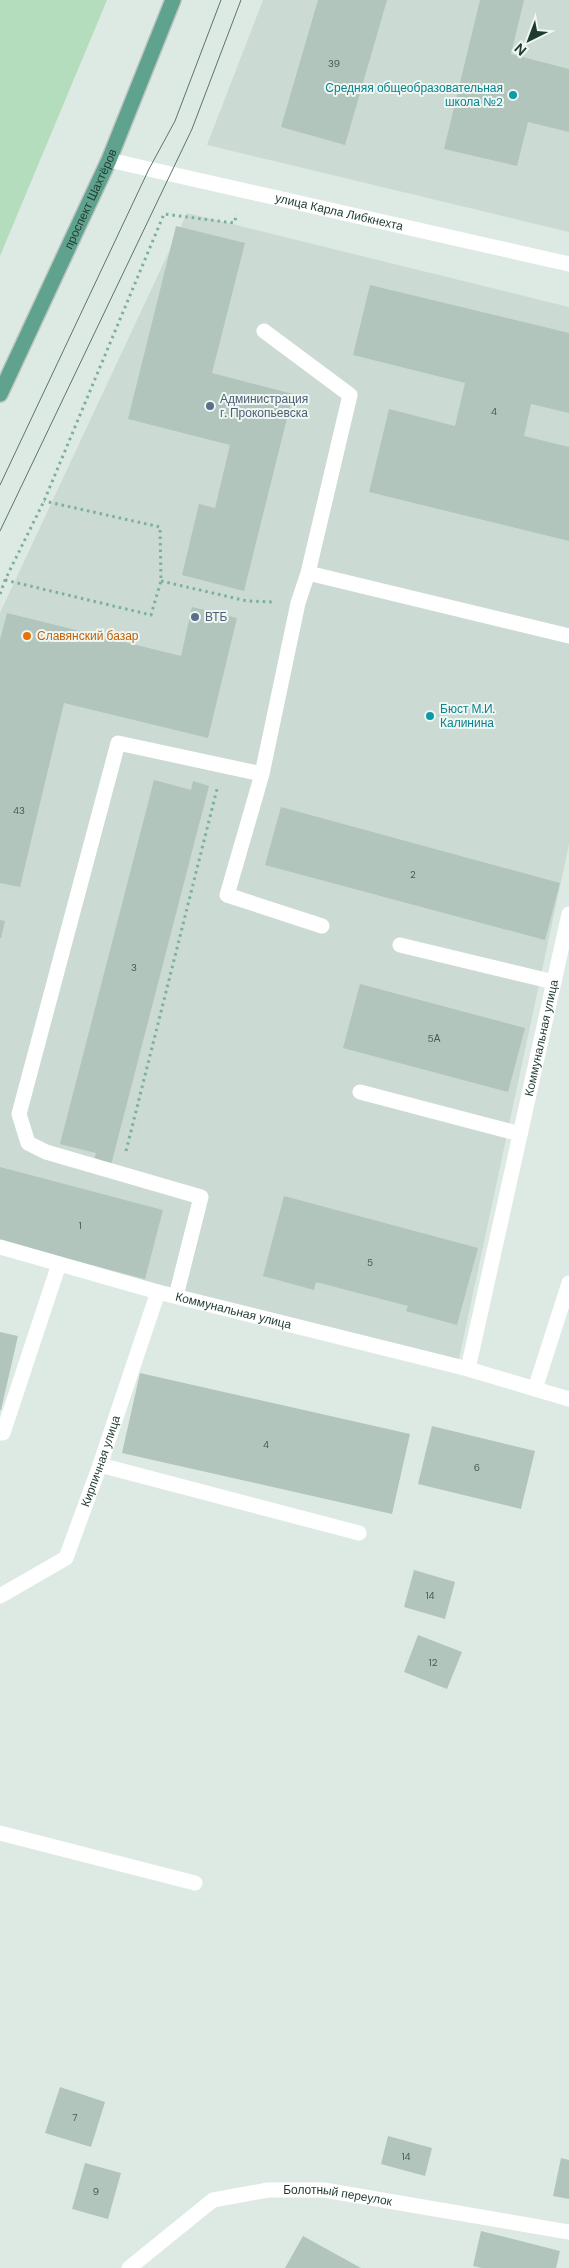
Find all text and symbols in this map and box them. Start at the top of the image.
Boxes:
north arrow [504,15,554,65]
text: N [510,40,530,60]
house number: 39 [328,57,340,70]
place label: Средняя общеобразовательная школа №2 [325,80,503,110]
marker: Средняя общеобразовательная школа №2 [507,89,519,101]
street label: проспект Шахтёров [61,147,121,252]
street label: улица Карла Либкнехта [274,190,405,234]
place label: Администрация г. Прокопьевска [220,391,308,421]
marker: Администрация г. Прокопьевска [204,400,216,412]
house number: 4 [491,405,497,418]
place label: ВТБ [205,609,228,625]
marker: ВТБ [189,611,201,623]
place label: Славянский базар [37,628,139,644]
marker: Славянский базар [21,630,33,642]
place label: Бюст М.И. Калинина [440,701,495,731]
marker: Бюст М.И. Калинина [424,710,436,722]
house number: 43 [13,804,25,817]
house number: 2 [410,868,416,881]
house number: 3 [131,961,137,974]
street label: Коммунальная улица [521,978,562,1098]
house number: 5А [428,1032,441,1045]
house number: 1 [78,1219,82,1232]
house number: 5 [367,1256,373,1269]
street label: Коммунальная улица [174,1289,293,1333]
street label: Кирпичная улица [77,1413,124,1509]
house number: 4 [263,1438,269,1451]
house number: 6 [474,1461,480,1474]
house number: 14 [425,1589,435,1602]
house number: 12 [429,1656,438,1669]
house number: 7 [72,2111,78,2124]
house number: 14 [401,2150,411,2163]
street label: Болотный переулок [283,2182,394,2210]
house number: 9 [93,2185,99,2198]

